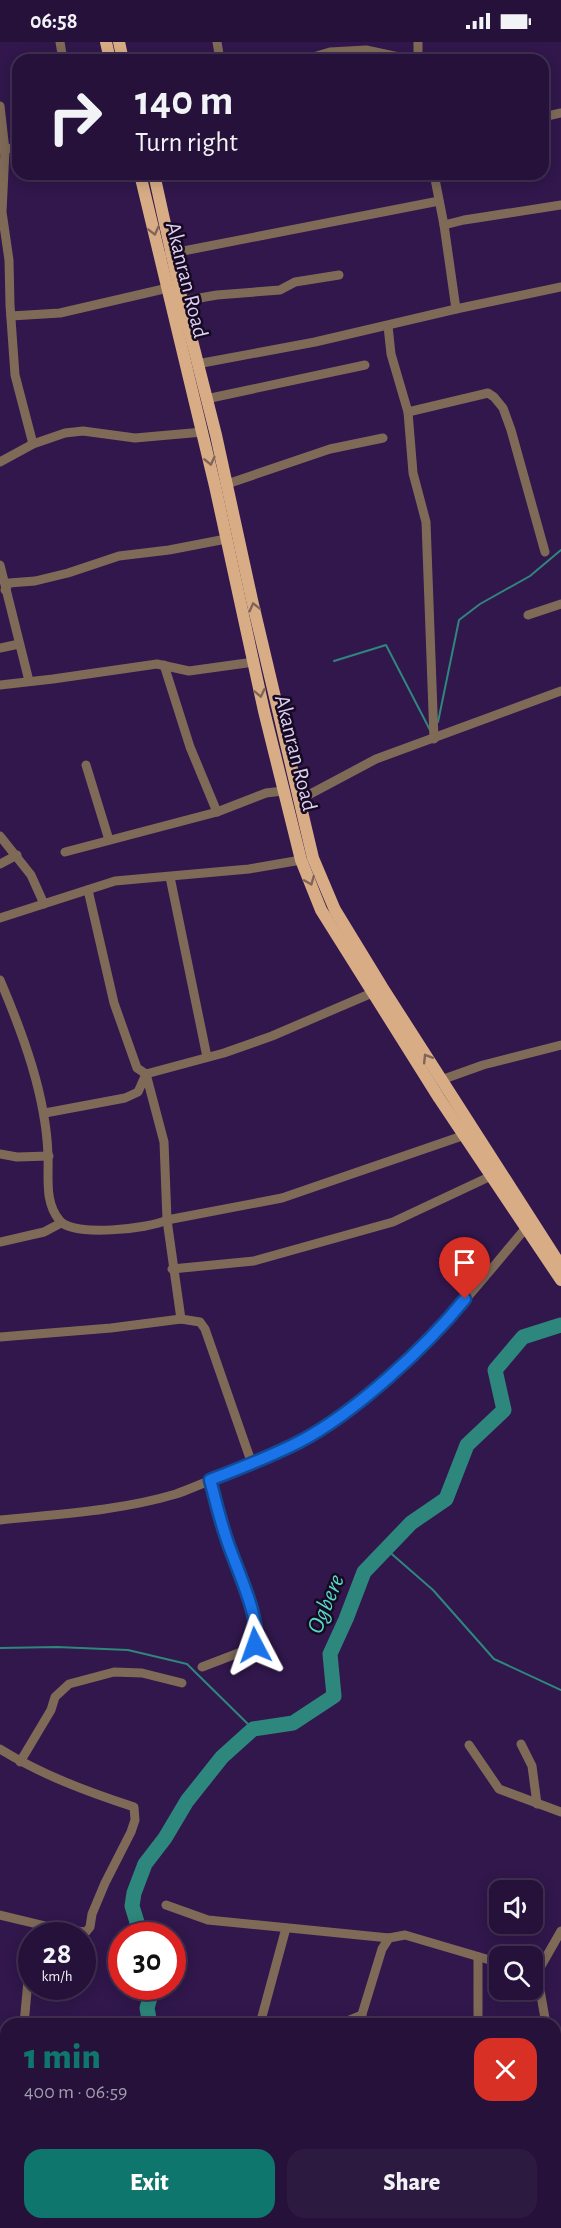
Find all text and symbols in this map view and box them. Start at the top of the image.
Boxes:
text: 06:58 [30,10,77,32]
icon: right [36,78,114,156]
text: 140 m [135,80,233,122]
text: Turn right [135,129,238,156]
street label: Akanran Road [162,220,212,340]
one-way arrow [147,226,160,236]
one-way arrow [202,456,215,466]
one-way arrow [248,602,261,612]
one-way arrow [253,687,266,697]
street label: Akanran Road [271,693,321,813]
one-way arrow [302,875,315,886]
one-way arrow [422,1054,434,1064]
pin [439,1237,490,1299]
icon: arrive [448,1246,481,1279]
water label: Ogbere [303,1571,349,1637]
position arrow [223,1613,287,1677]
map controls [489,1880,543,2000]
button: sound [489,1880,543,1934]
speed limit sign: 30 [108,1922,186,2000]
text: 28 [43,1939,71,1969]
button: search [489,1946,543,2000]
text: km/h [42,1969,72,1984]
button: close [474,2038,537,2101]
text: 1 min [24,2039,101,2075]
text: 400 m · 06:59 [24,2082,128,2102]
button: Exit [24,2149,275,2218]
button: Share [287,2149,537,2218]

